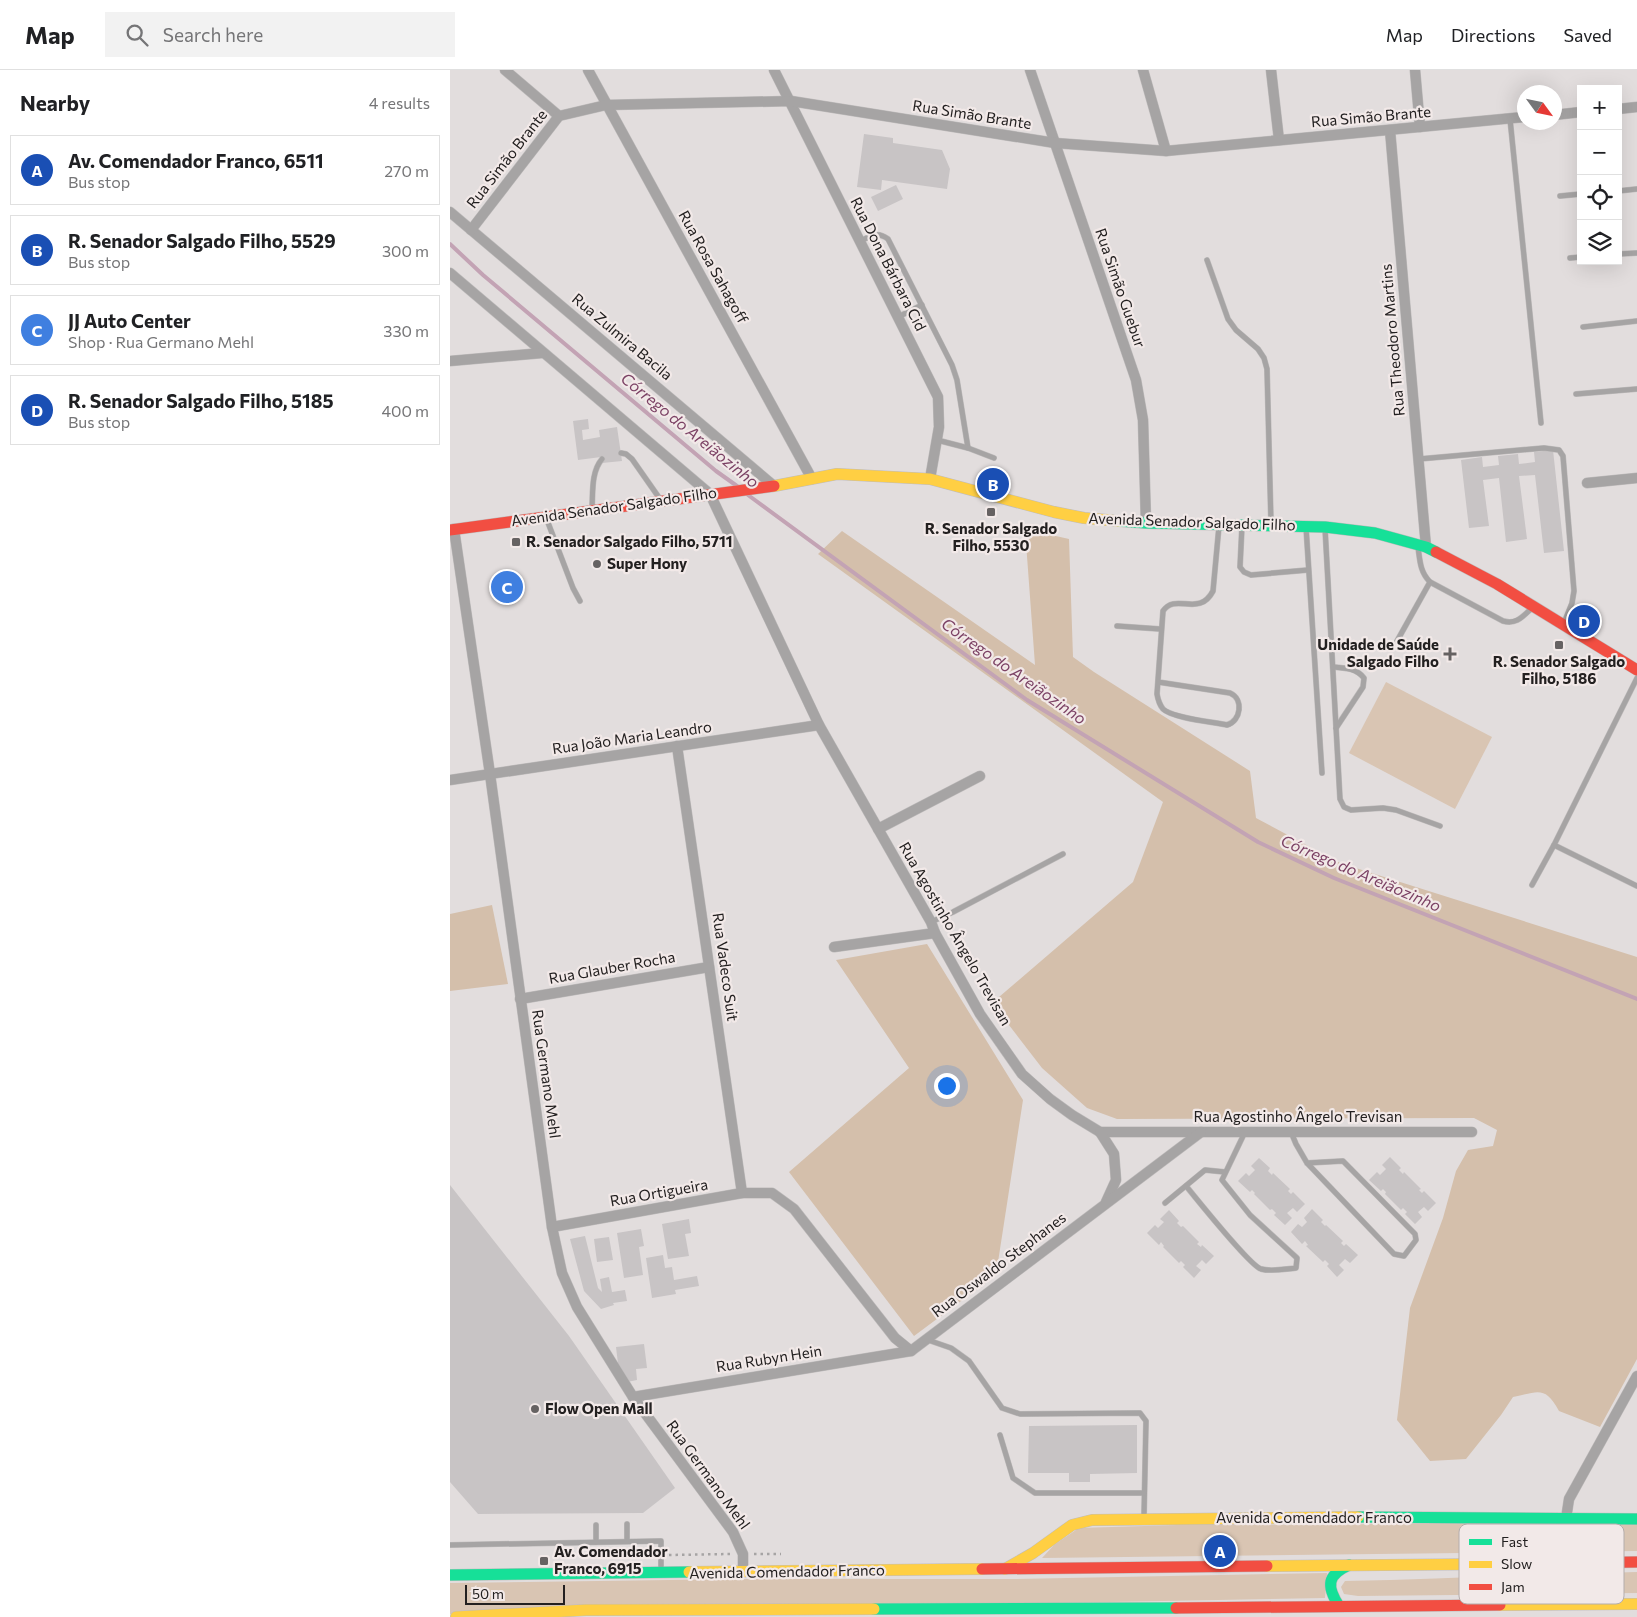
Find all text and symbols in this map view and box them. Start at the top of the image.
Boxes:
search box [105,12,455,57]
text: Map [25,20,75,49]
icon: search [123,21,151,49]
text: Search here [163,23,263,46]
text: Map [1386,24,1423,46]
text: Directions [1451,24,1535,46]
text: Saved [1563,24,1612,46]
north arrow [1517,85,1562,130]
map controls [1577,85,1622,265]
button: + [1577,85,1622,130]
text: Nearby [20,90,90,115]
text: 4 results [369,93,430,112]
street label: Rua Simão Brante [911,96,1033,132]
street label: Rua Simão Brante [1310,102,1432,130]
street label: Rua Simão Brante [462,105,550,211]
button: − [1577,130,1622,175]
text: Av. Comendador Franco, 6511 [68,149,324,172]
text: A [31,161,43,180]
text: 270 m [384,161,429,180]
text: Bus stop [68,172,130,191]
button: locate [1577,175,1622,220]
street label: Rua Dona Bárbara Cid [847,194,930,334]
street label: Rua Rosa Sahagoff [675,207,753,327]
button: layers [1577,220,1622,265]
street label: Rua Simão Guebur [1092,226,1150,350]
text: R. Senador Salgado Filho, 5529 [68,229,336,252]
text: B [32,241,42,260]
text: 300 m [382,241,429,260]
text: Bus stop [68,252,130,271]
street label: Rua Theodoro Martins [1376,263,1408,417]
street label: Rua Zulmira Bacila [569,289,676,383]
text: JJ Auto Center [68,309,191,332]
text: C [32,321,42,340]
text: 330 m [383,321,429,340]
text: Shop · Rua Germano Mehl [68,332,254,351]
water label: Córrego do Areiãozinho [617,368,763,491]
text: R. Senador Salgado Filho, 5185 [68,389,334,412]
text: D [31,401,43,420]
text: 400 m [381,401,429,420]
text: Bus stop [68,412,130,431]
pin: B [977,465,1009,503]
street label: Avenida Senador Salgado Filho [510,483,718,529]
marker: R. Senador Salgado Filho, 5530 [985,506,997,518]
street label: Avenida Senador Salgado Filho [1088,508,1296,534]
place label: R. Senador Salgado Filho, 5530 [925,519,1057,554]
place label: R. Senador Salgado Filho, 5711 [526,532,733,550]
marker: R. Senador Salgado Filho, 5711 [510,536,522,548]
place label: Super Hony [607,554,688,572]
marker: Super Hony [591,558,603,570]
pin: C [491,568,523,606]
pin: D [1568,602,1600,640]
water label: Córrego do Areiãozinho [938,613,1090,728]
place label: Unidade de Saúde Salgado Filho [1317,635,1439,670]
marker: R. Senador Salgado Filho, 5186 [1553,639,1565,651]
marker: Unidade de Saúde Salgado Filho [1443,647,1457,661]
place label: R. Senador Salgado Filho, 5186 [1493,652,1625,687]
street label: Rua João Maria Leandro [551,717,713,757]
water label: Córrego do Areiãozinho [1278,830,1444,915]
street label: Rua Agostinho Ângelo Trevisan [896,838,1017,1028]
street label: Rua Vadeco Suit [709,911,743,1022]
street label: Rua Glauber Rocha [547,947,676,987]
street label: Rua Germano Mehl [529,1008,565,1139]
your location [934,1073,960,1099]
street label: Rua Agostinho Ângelo Trevisan [1194,1106,1402,1125]
street label: Rua Ortigueira [608,1175,709,1209]
street label: Rua Oswaldo Stephanes [928,1208,1069,1321]
street label: Rua Rubyn Hein [715,1341,823,1375]
place label: Flow Open Mall [545,1399,653,1417]
marker: Flow Open Mall [529,1403,541,1415]
street label: Rua Germano Mehl [663,1417,754,1532]
street label: Avenida Comendador Franco [1216,1508,1412,1526]
legend [1459,1524,1624,1604]
pin: A [1204,1532,1236,1570]
text: Fast [1501,1533,1528,1550]
place label: Av. Comendador Franco, 6915 [554,1542,668,1577]
marker: Av. Comendador Franco, 6915 [538,1555,550,1567]
text: Slow [1501,1555,1532,1572]
street label: Avenida Comendador Franco [689,1560,885,1582]
text: Jam [1501,1578,1525,1595]
scale bar [465,1582,565,1605]
text: 50 m [472,1585,504,1602]

